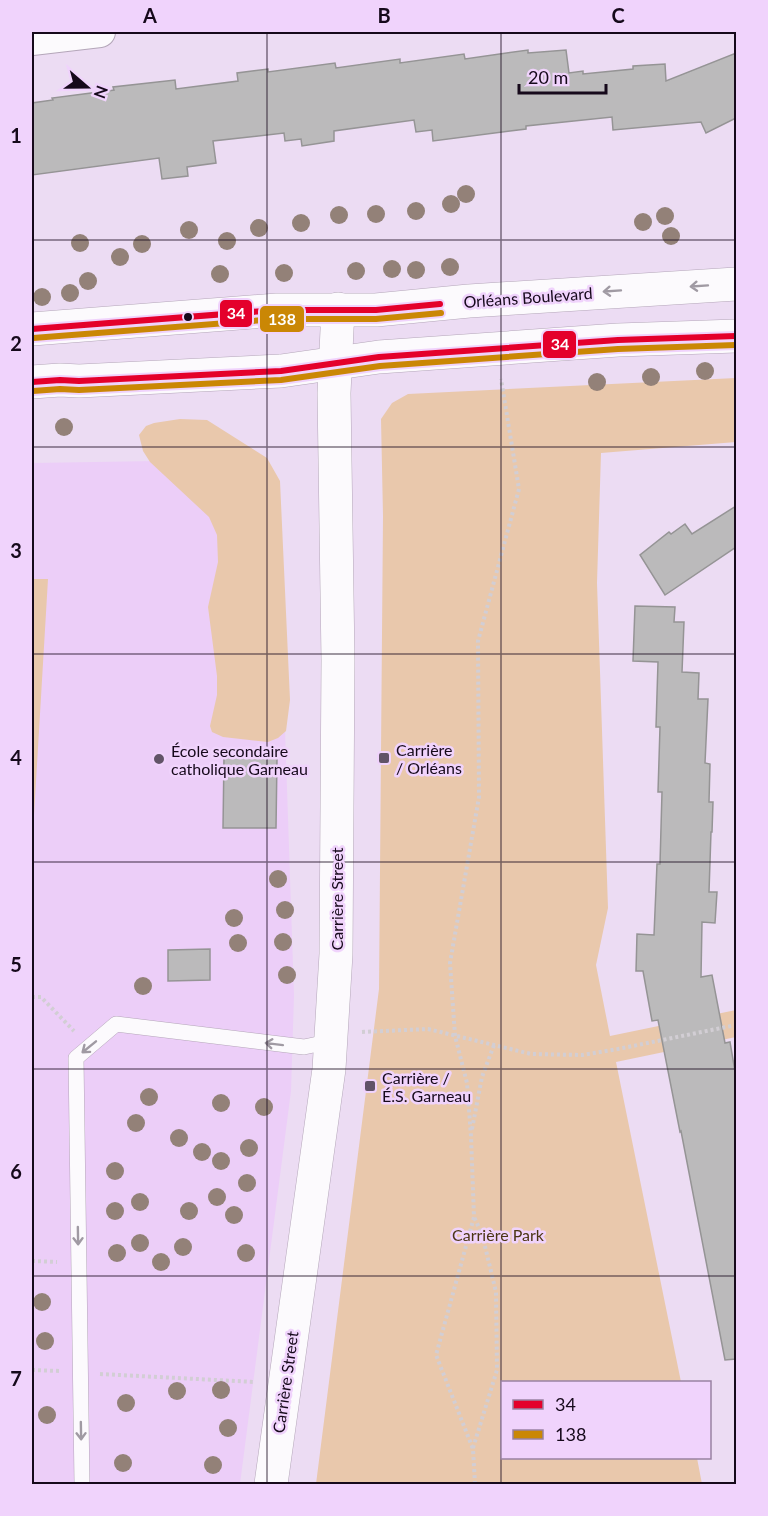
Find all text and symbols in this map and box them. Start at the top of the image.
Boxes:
text: A [142,3,157,27]
text: B [377,3,391,27]
text: C [611,3,625,27]
north arrow [57,57,117,117]
scale bar [519,57,606,95]
text: 20 m [528,66,568,88]
text: N [91,83,113,101]
text: 1 [10,123,22,147]
one-way arrow [689,280,709,291]
street label: Orléans Boulevard [463,283,593,311]
one-way arrow [603,286,623,297]
line badge: 34 [219,299,253,328]
text: 34 [227,303,245,322]
line badge: 138 [259,305,305,333]
text: 138 [268,309,296,328]
unlabelled marker [182,311,194,323]
line badge: 34 [542,330,577,359]
text: 2 [10,331,22,355]
text: 34 [551,334,569,353]
text: 3 [10,538,22,562]
place label: Carrière / Orléans [396,740,462,777]
place label: École secondaire catholique Garneau [171,741,308,778]
text: 4 [10,745,22,769]
marker: Carrière / Orléans [377,751,391,765]
marker: École secondaire catholique Garneau [152,752,166,766]
street label: Carrière Street [327,847,346,950]
text: 5 [10,952,22,976]
one-way arrow [265,1038,285,1049]
one-way arrow [81,1040,97,1053]
place label: Carrière / É.S. Garneau [382,1068,471,1105]
marker: Carrière / É.S. Garneau [363,1079,377,1093]
text: 6 [10,1159,22,1183]
one-way arrow [73,1225,84,1245]
park label: Carrière Park [452,1225,545,1244]
street label: Carrière Street [268,1330,302,1434]
text: 7 [10,1366,22,1390]
legend [501,1381,711,1459]
text: 34 [555,1393,576,1415]
one-way arrow [76,1420,87,1440]
text: 138 [555,1423,586,1445]

